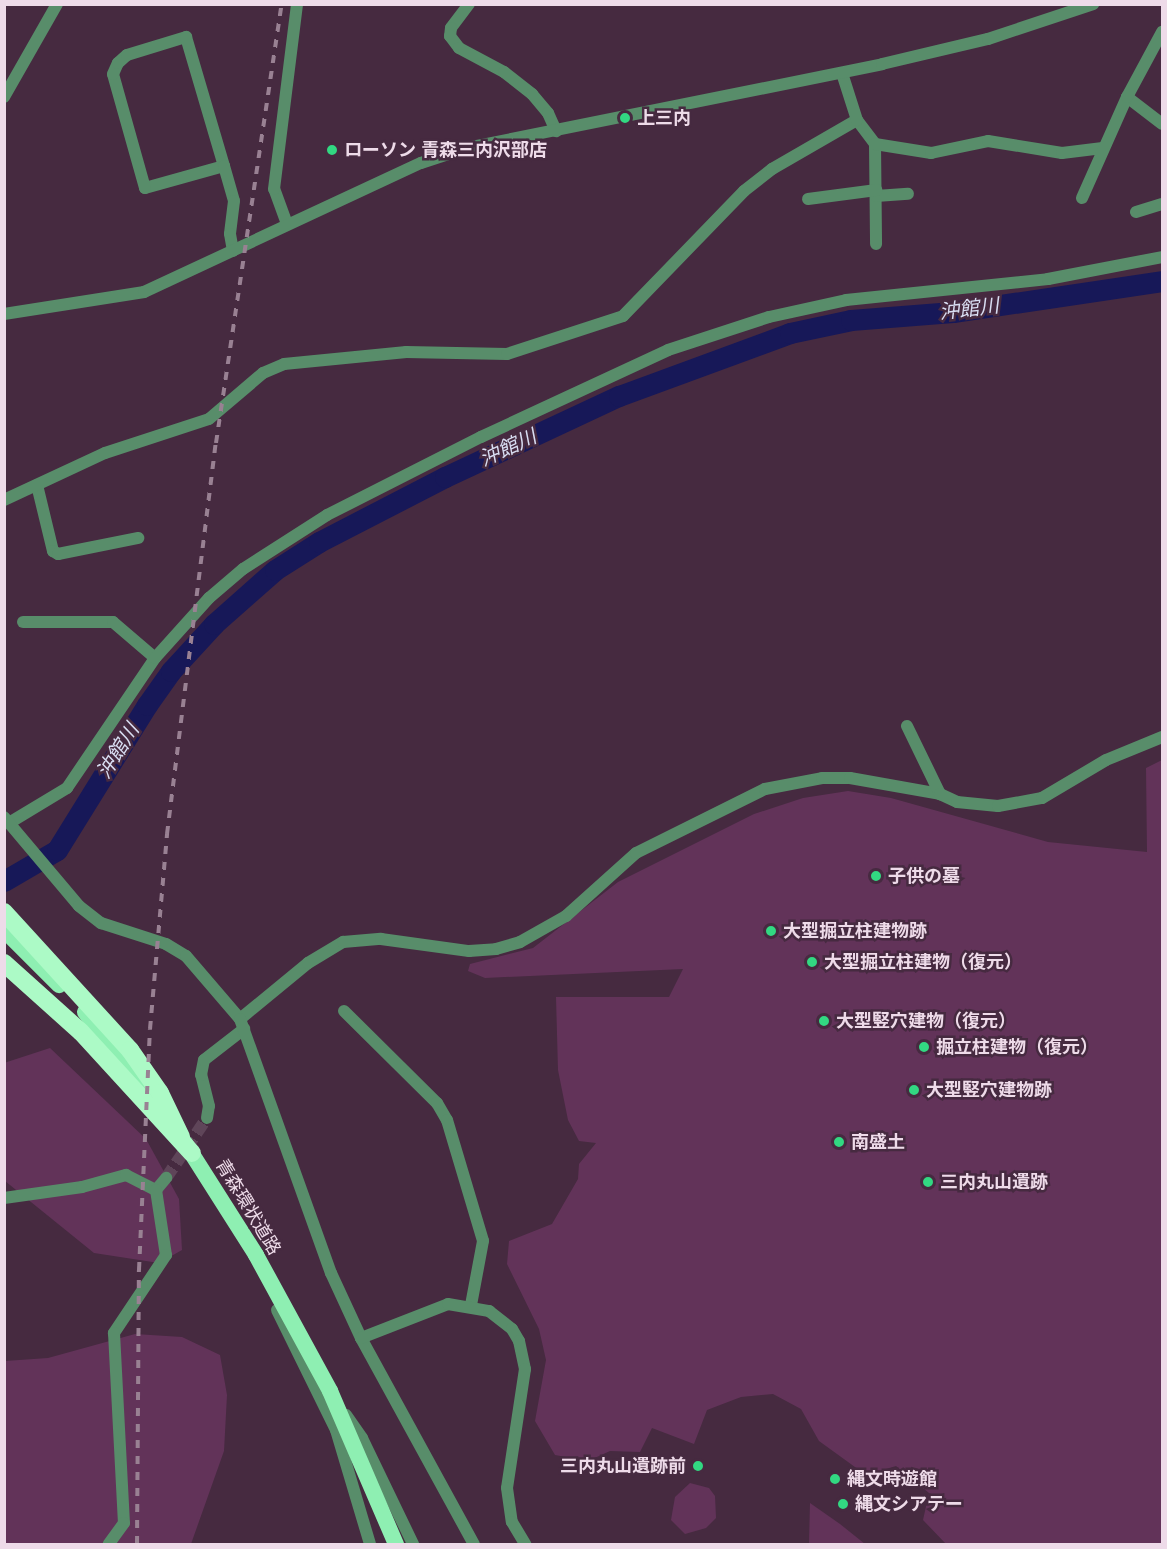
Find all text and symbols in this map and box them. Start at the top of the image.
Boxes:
place label: 上三内 [637,107,691,129]
marker: 上三内 [618,111,632,125]
place label: ローソン 青森三内沢部店 [344,139,547,161]
marker: ローソン 青森三内沢部店 [325,143,339,157]
water label: 沖館川 [938,293,1000,325]
water label: 沖館川 [476,424,540,472]
water label: 沖館川 [92,719,144,783]
place label: 子供の墓 [888,865,960,887]
marker: 子供の墓 [869,869,883,883]
place label: 大型掘立柱建物跡 [783,920,927,942]
marker: 大型掘立柱建物跡 [764,924,778,938]
place label: 大型掘立柱建物（復元） [824,951,1022,973]
marker: 大型掘立柱建物（復元） [805,955,819,969]
place label: 大型竪穴建物（復元） [836,1010,1016,1032]
marker: 大型竪穴建物（復元） [817,1014,831,1028]
place label: 掘立柱建物（復元） [936,1036,1098,1058]
marker: 掘立柱建物（復元） [917,1040,931,1054]
place label: 大型竪穴建物跡 [926,1079,1052,1101]
marker: 大型竪穴建物跡 [907,1083,921,1097]
place label: 南盛土 [851,1131,905,1153]
marker: 南盛土 [832,1135,846,1149]
street label: 青森環状道路 [211,1155,285,1259]
place label: 三内丸山遺跡 [940,1171,1048,1193]
marker: 三内丸山遺跡 [921,1175,935,1189]
place label: 三内丸山遺跡前 [560,1455,686,1477]
marker: 三内丸山遺跡前 [691,1459,705,1473]
place label: 縄文時遊館 [847,1468,937,1490]
marker: 縄文時遊館 [828,1472,842,1486]
place label: 縄文シアテー [855,1493,963,1515]
marker: 縄文シアテー [836,1497,850,1511]

